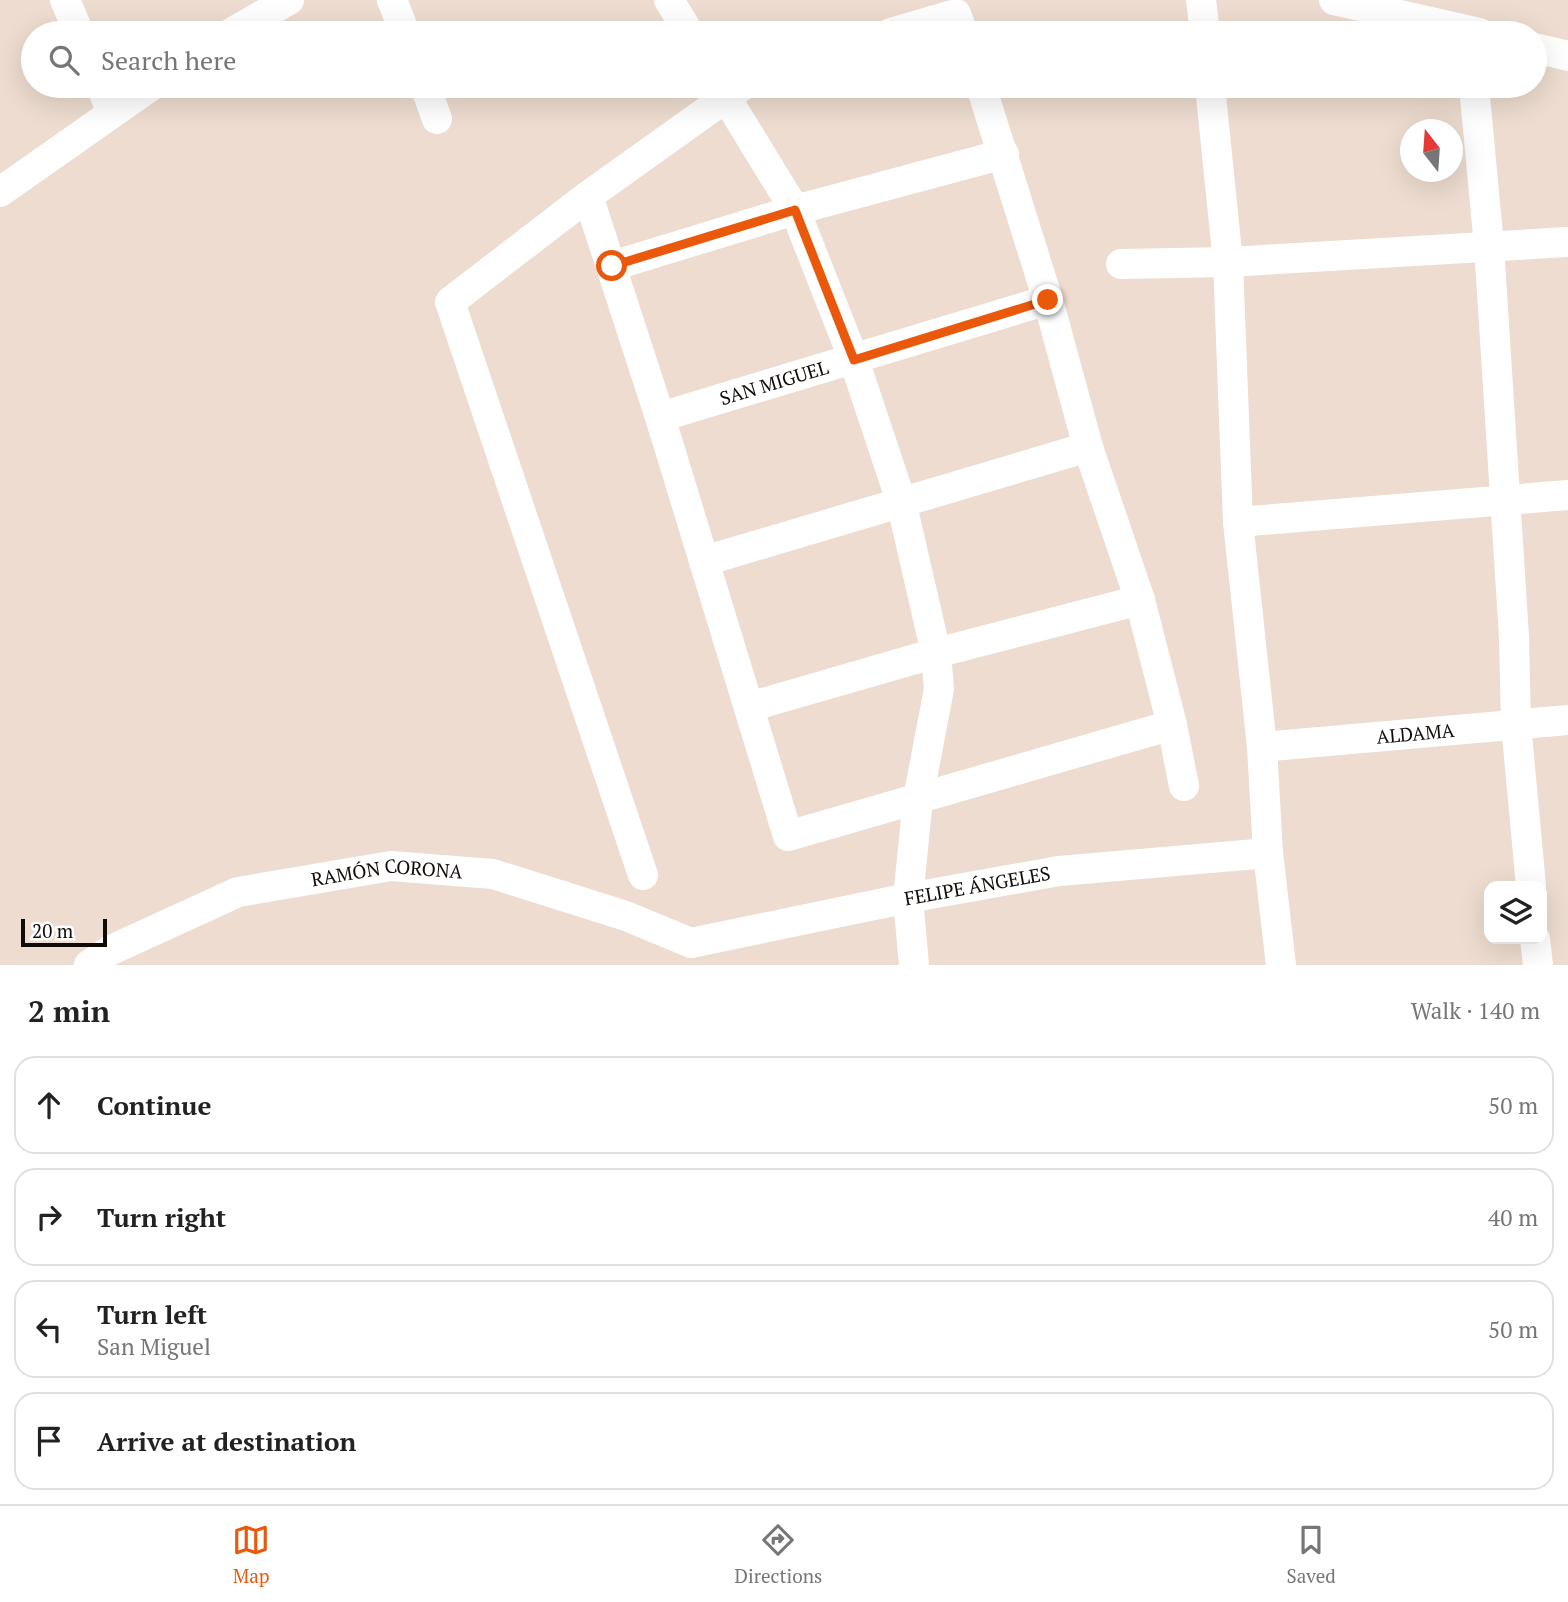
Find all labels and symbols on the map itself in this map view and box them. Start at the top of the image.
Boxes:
north arrow [1400,119,1463,182]
route start [596,250,627,281]
route end [1032,284,1063,315]
street label: SAN MIGUEL [716,354,832,410]
street label: ALDAMA [1375,717,1455,749]
street label: RAMÓN CORONA [309,852,464,891]
street label: FELIPE ÁNGELES [902,860,1052,910]
scale bar [21,916,107,948]

